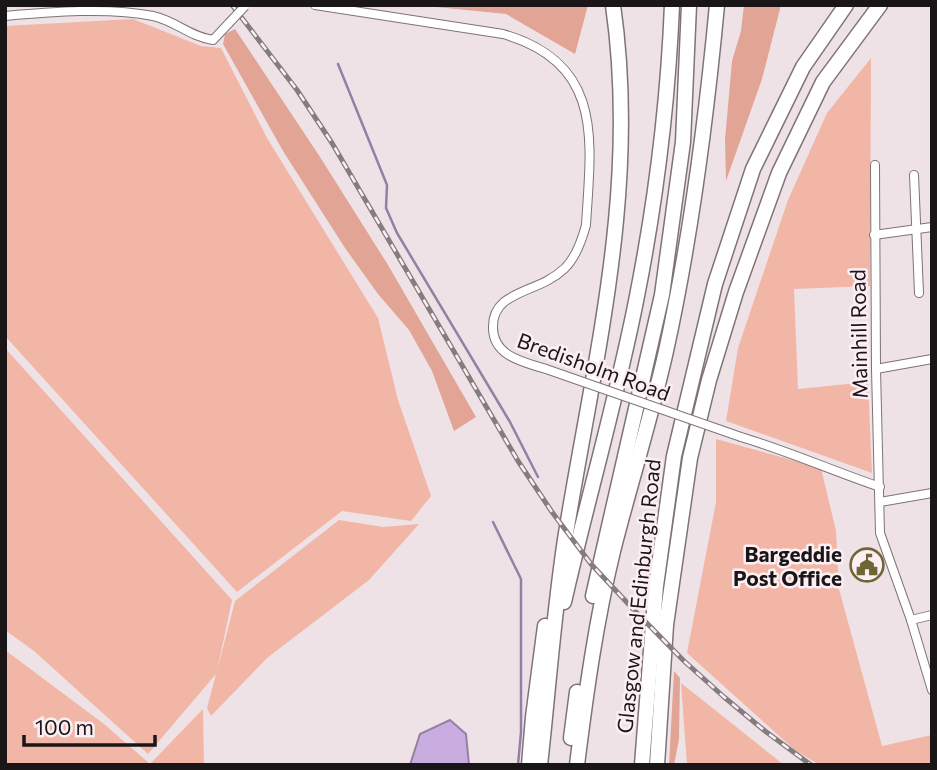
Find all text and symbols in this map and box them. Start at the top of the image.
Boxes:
street label: Mainhill Road [844,269,872,399]
street label: Bredisholm Road [514,327,674,405]
street label: Glasgow and Edinburgh Road [611,458,665,734]
place label: Bargeddie Post Office [733,541,842,590]
public building icon: Bargeddie Post Office [848,546,886,584]
scale bar [24,704,156,748]
text: 100 m [35,714,94,739]

